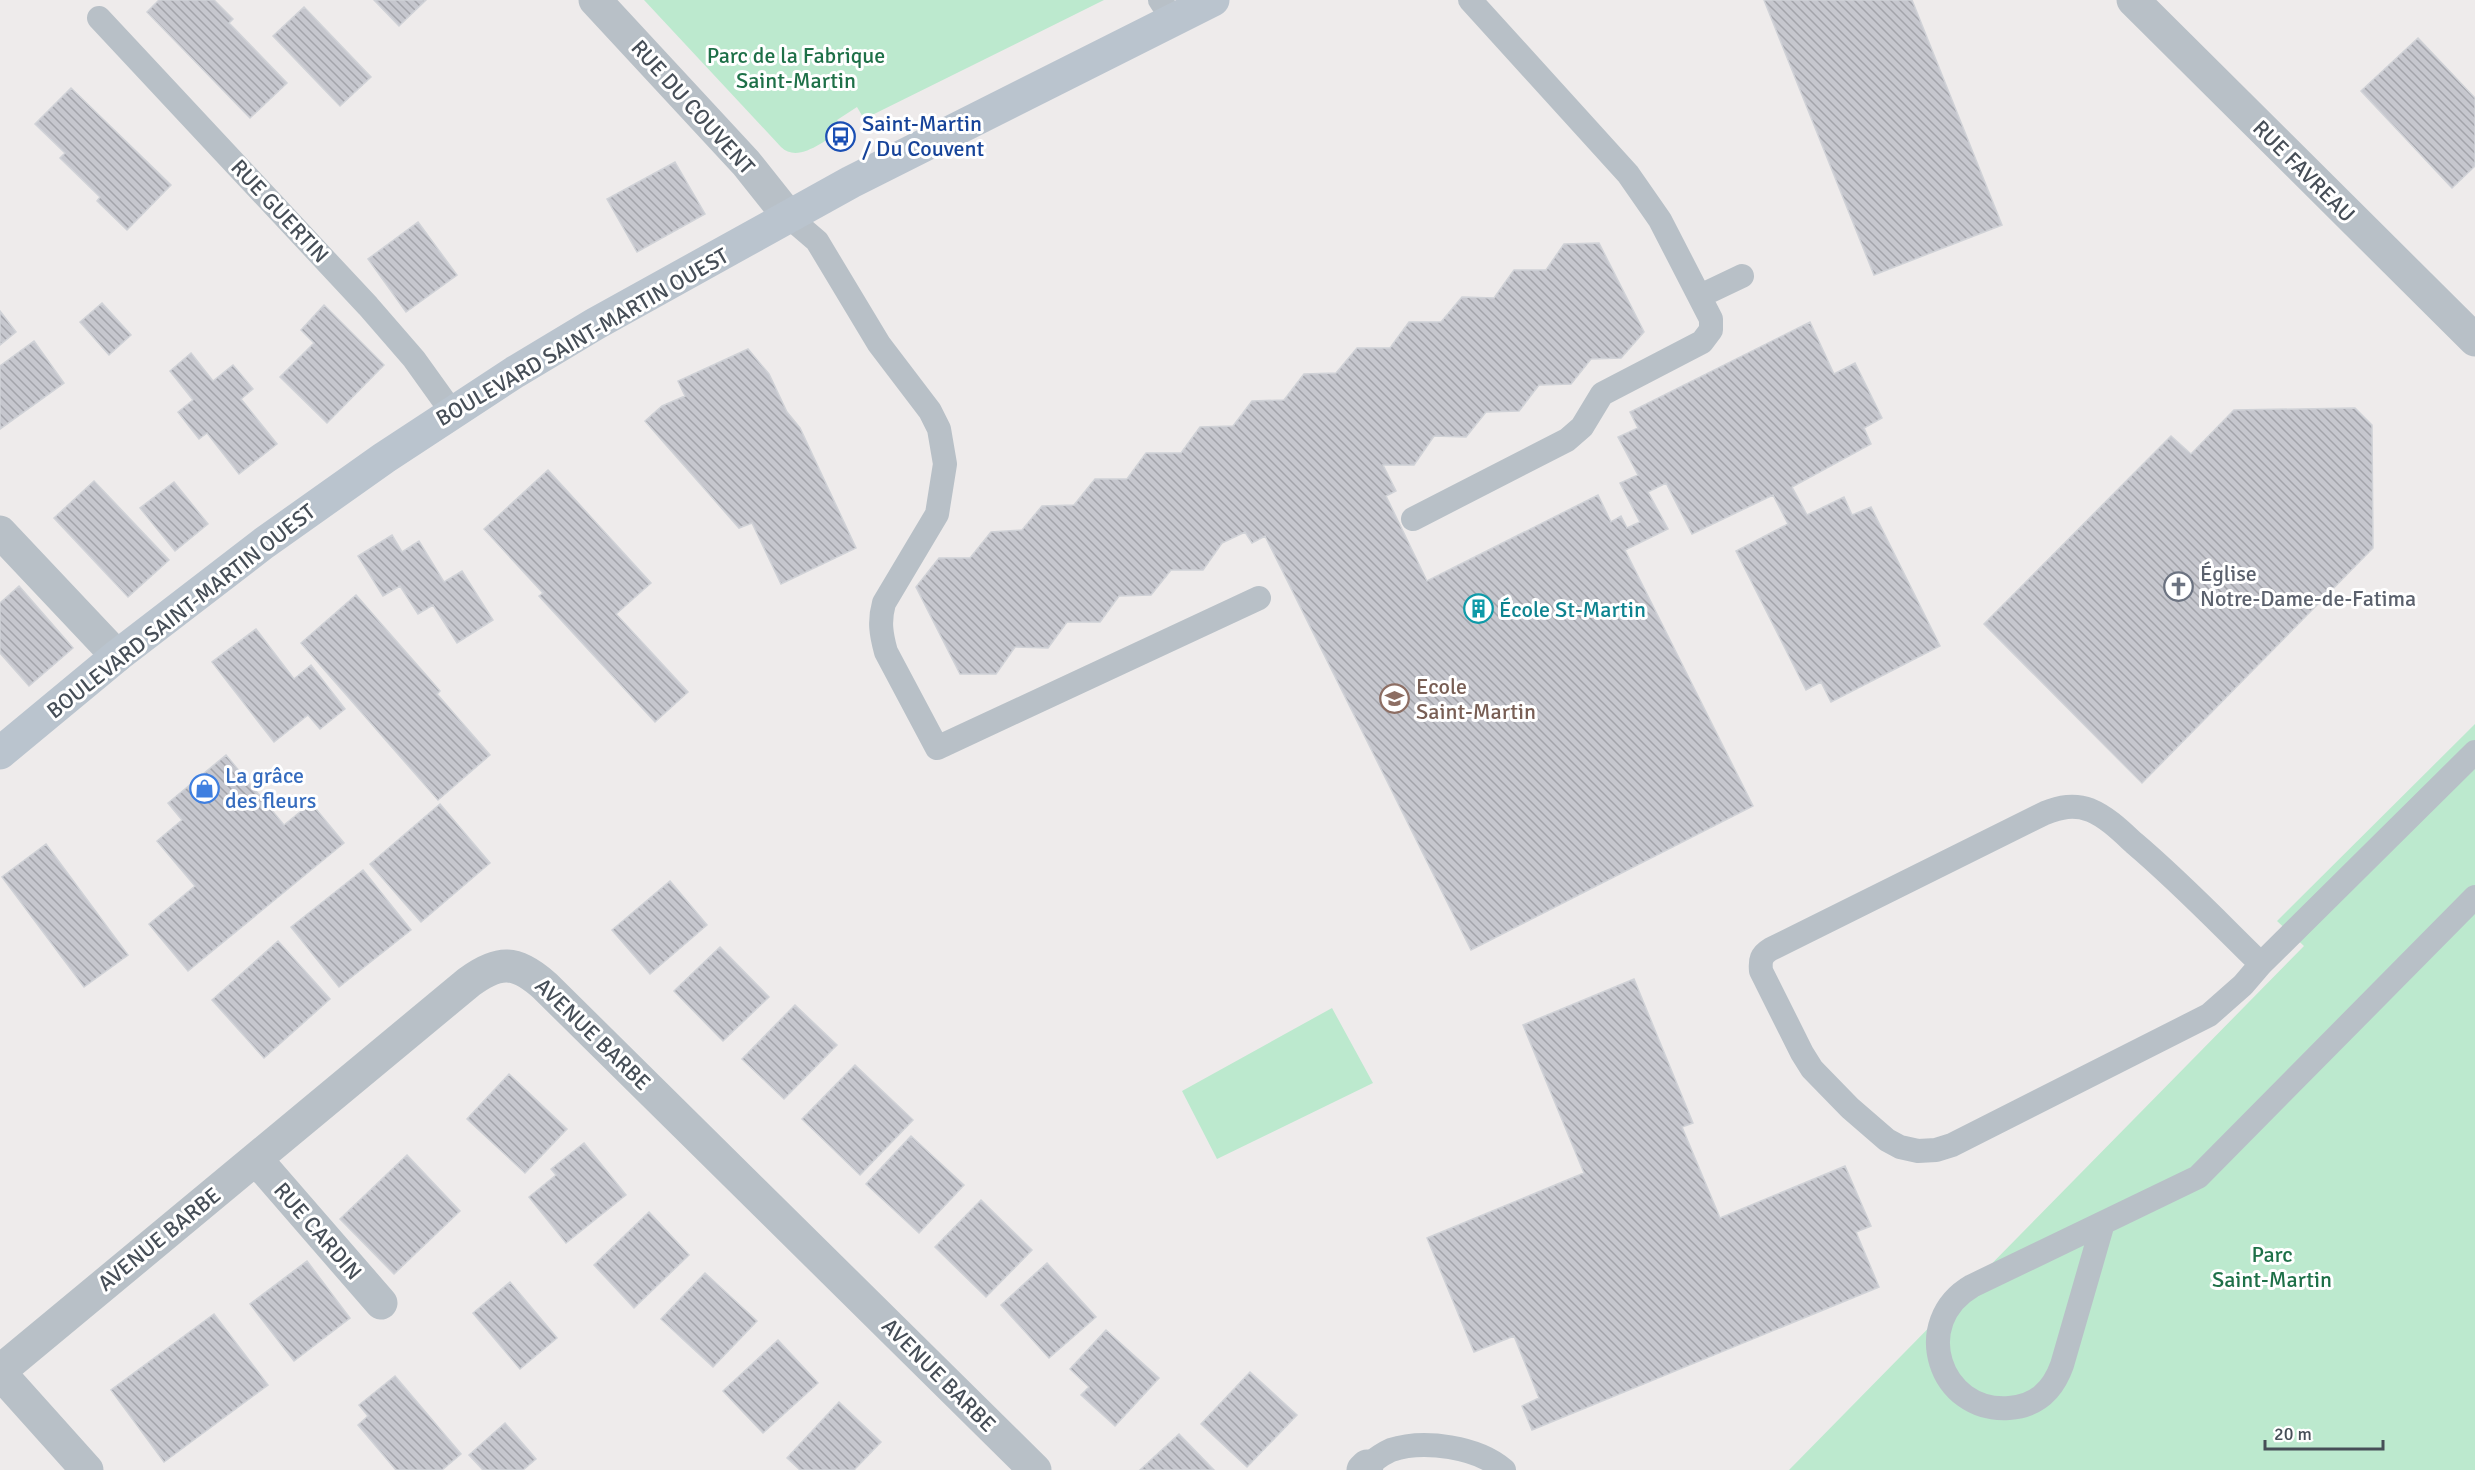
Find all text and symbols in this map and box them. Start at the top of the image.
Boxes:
street label: RUE DU COUVENT [625,34,761,180]
park label: Parc de la Fabrique Saint-Martin [707,42,885,94]
place label: Saint-Martin / Du Couvent [862,110,985,162]
street label: RUE FAVREAU [2247,114,2361,228]
bus stop icon: Saint-Martin / Du Couvent [825,120,857,152]
street label: RUE GUERTIN [225,154,335,268]
street label: BOULEVARD SAINT-MARTIN OUEST [431,242,733,432]
street label: BOULEVARD SAINT-MARTIN OUEST [41,498,321,724]
place label: Église Notre-Dame-de-Fatima [2200,560,2416,612]
church icon: Église Notre-Dame-de-Fatima [2163,570,2195,602]
building icon: École St-Martin [1462,593,1494,625]
place label: École St-Martin [1499,596,1646,623]
place label: Ecole Saint-Martin [1416,673,1536,725]
school or university icon: Ecole Saint-Martin [1379,683,1411,715]
place label: La grâce des fleurs [225,762,316,814]
shop icon: La grâce des fleurs [188,772,220,804]
street label: AVENUE BARBE [530,972,656,1096]
street label: RUE CARDIN [268,1177,368,1285]
street label: AVENUE BARBE [92,1181,226,1297]
park label: Parc Saint-Martin [2212,1241,2332,1293]
street label: AVENUE BARBE [876,1312,1002,1438]
scale bar [2265,1413,2384,1451]
text: 20 m [2274,1423,2312,1445]

